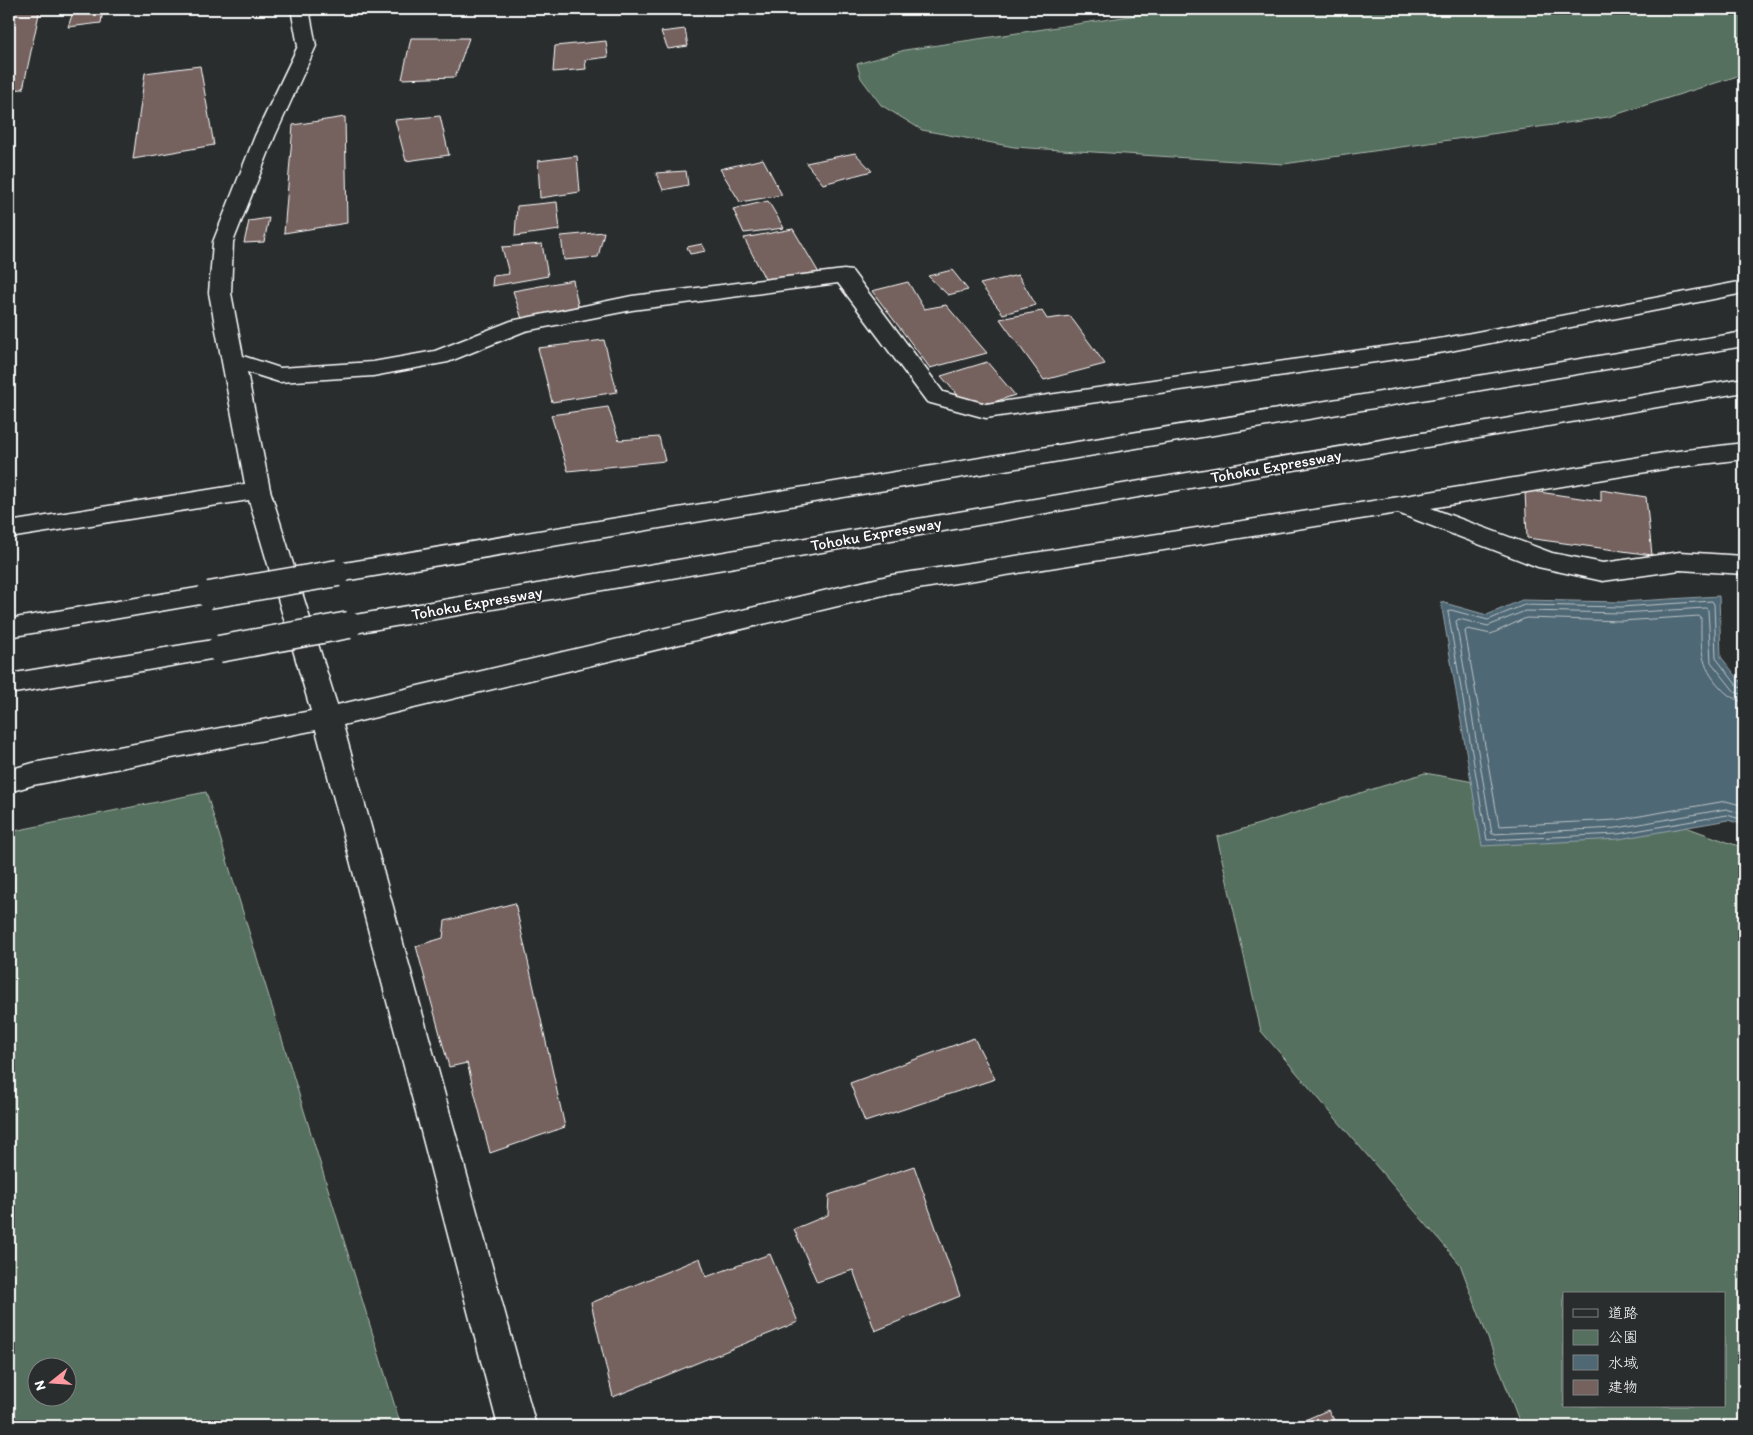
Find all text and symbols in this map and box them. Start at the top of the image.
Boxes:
street label: Tohoku Expressway [1209,445,1343,487]
street label: Tohoku Expressway [809,513,943,555]
street label: Tohoku Expressway [410,582,544,624]
legend [1563,1292,1726,1408]
text: 道路 [1608,1304,1638,1322]
text: 公園 [1608,1328,1638,1346]
text: 水域 [1608,1354,1638,1372]
north arrow [28,1358,78,1408]
text: 建物 [1608,1378,1638,1396]
text: N [31,1379,50,1393]

